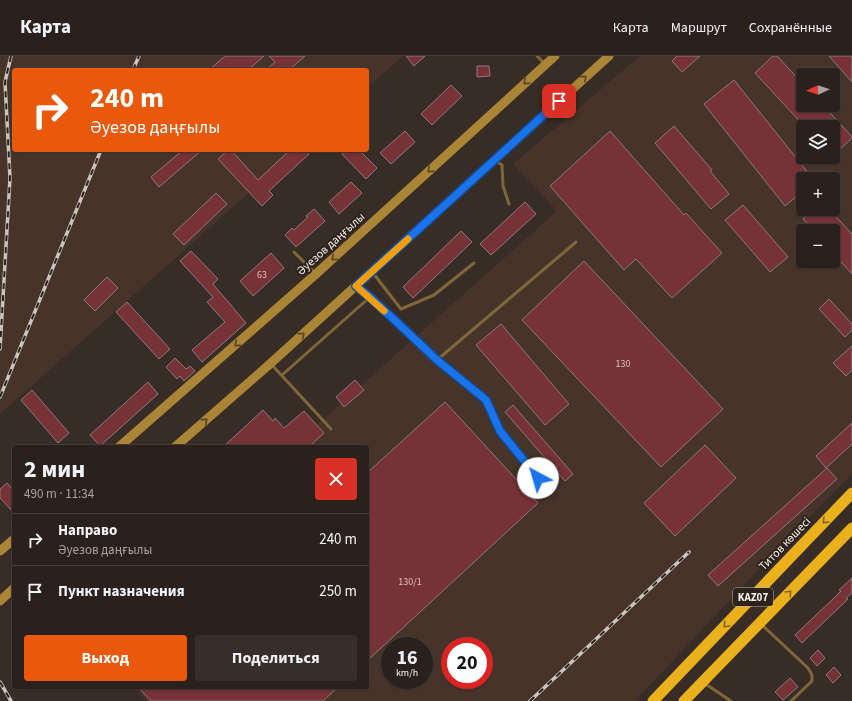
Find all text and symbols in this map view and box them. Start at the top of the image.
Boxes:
text: Карта [20,14,71,41]
text: Карта [613,18,649,38]
text: Маршрут [671,18,727,38]
text: Сохранённые [749,18,832,38]
north arrow [796,68,840,112]
map controls [796,68,840,268]
one-way arrow [580,76,587,83]
one-way arrow [523,77,531,85]
text: 240 m [90,78,164,118]
icon: right [24,84,76,136]
pin [542,84,576,118]
icon: arrive [548,90,570,112]
text: Әуезов даңғылы [90,115,220,140]
button: layers [796,120,840,164]
one-way arrow [427,165,435,173]
button: + [796,172,840,216]
street label: Әуезов даңғылы [293,209,369,279]
button: − [796,224,840,268]
one-way arrow [332,253,339,260]
house number: 63 [257,268,267,282]
one-way arrow [297,332,305,340]
one-way arrow [234,339,242,346]
house number: 130 [616,357,630,371]
one-way arrow [200,419,207,426]
text: 2 мин [24,452,85,487]
position arrow [517,457,559,499]
button: close [315,458,357,500]
text: 490 m · 11:34 [24,485,94,503]
street label: Титов көшесі [755,513,815,575]
one-way arrow [822,516,830,524]
text: Направо [58,520,117,541]
icon: right [24,529,46,551]
text: 240 m [319,529,357,550]
text: Әуезов даңғылы [58,541,152,559]
house number: 130/1 [398,575,422,589]
icon: arrive [24,581,46,603]
text: Пункт назначения [58,581,185,602]
text: 250 m [319,581,357,602]
road number: KAZ07 [733,588,773,606]
one-way arrow [784,590,792,598]
one-way arrow [723,620,730,628]
button: Выход [24,635,187,681]
button: Поделиться [195,635,357,681]
speed limit sign: 20 [441,637,493,689]
text: 16 [396,644,418,672]
text: km/h [396,666,418,680]

